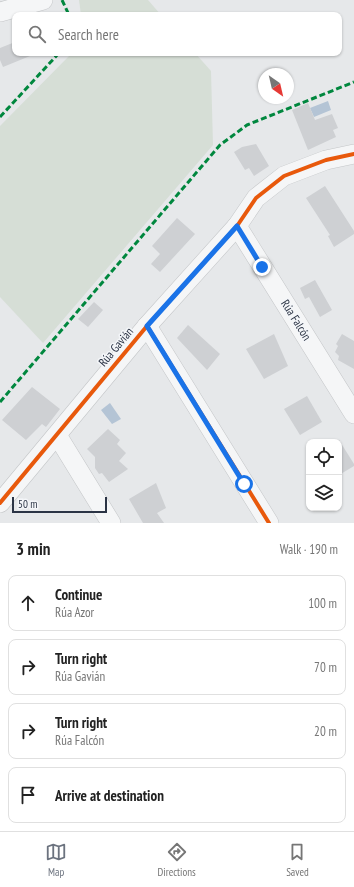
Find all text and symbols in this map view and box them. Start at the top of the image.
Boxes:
search box [12,12,342,56]
icon: search [26,23,48,45]
text: Search here [58,25,119,44]
north arrow [258,68,294,104]
route end [253,258,271,276]
street label: Rúa Falcón [278,297,315,343]
street label: Rúa Gavián [95,324,136,369]
map controls [306,439,342,511]
button: locate [306,439,342,475]
route start [235,475,253,493]
button: layers [306,475,342,511]
scale bar [12,495,107,514]
text: 50 m [18,497,37,511]
text: 3 min [16,538,50,560]
text: Walk · 190 m [280,541,338,558]
text: Continue [55,585,102,604]
icon: ahead [17,592,39,614]
text: 100 m [308,595,337,612]
text: Rúa Azor [55,604,94,621]
text: Turn right [55,649,107,668]
icon: right [17,656,39,678]
text: 70 m [314,659,337,676]
text: Rúa Gavián [55,668,105,685]
text: Turn right [55,713,107,732]
icon: right [17,720,39,742]
text: 20 m [314,723,337,740]
text: Rúa Falcón [55,732,104,749]
icon: arrive [17,784,39,806]
text: Arrive at destination [55,786,164,805]
tab: Map [45,841,67,879]
tab: Directions [158,841,196,879]
tab: Saved [286,841,309,879]

